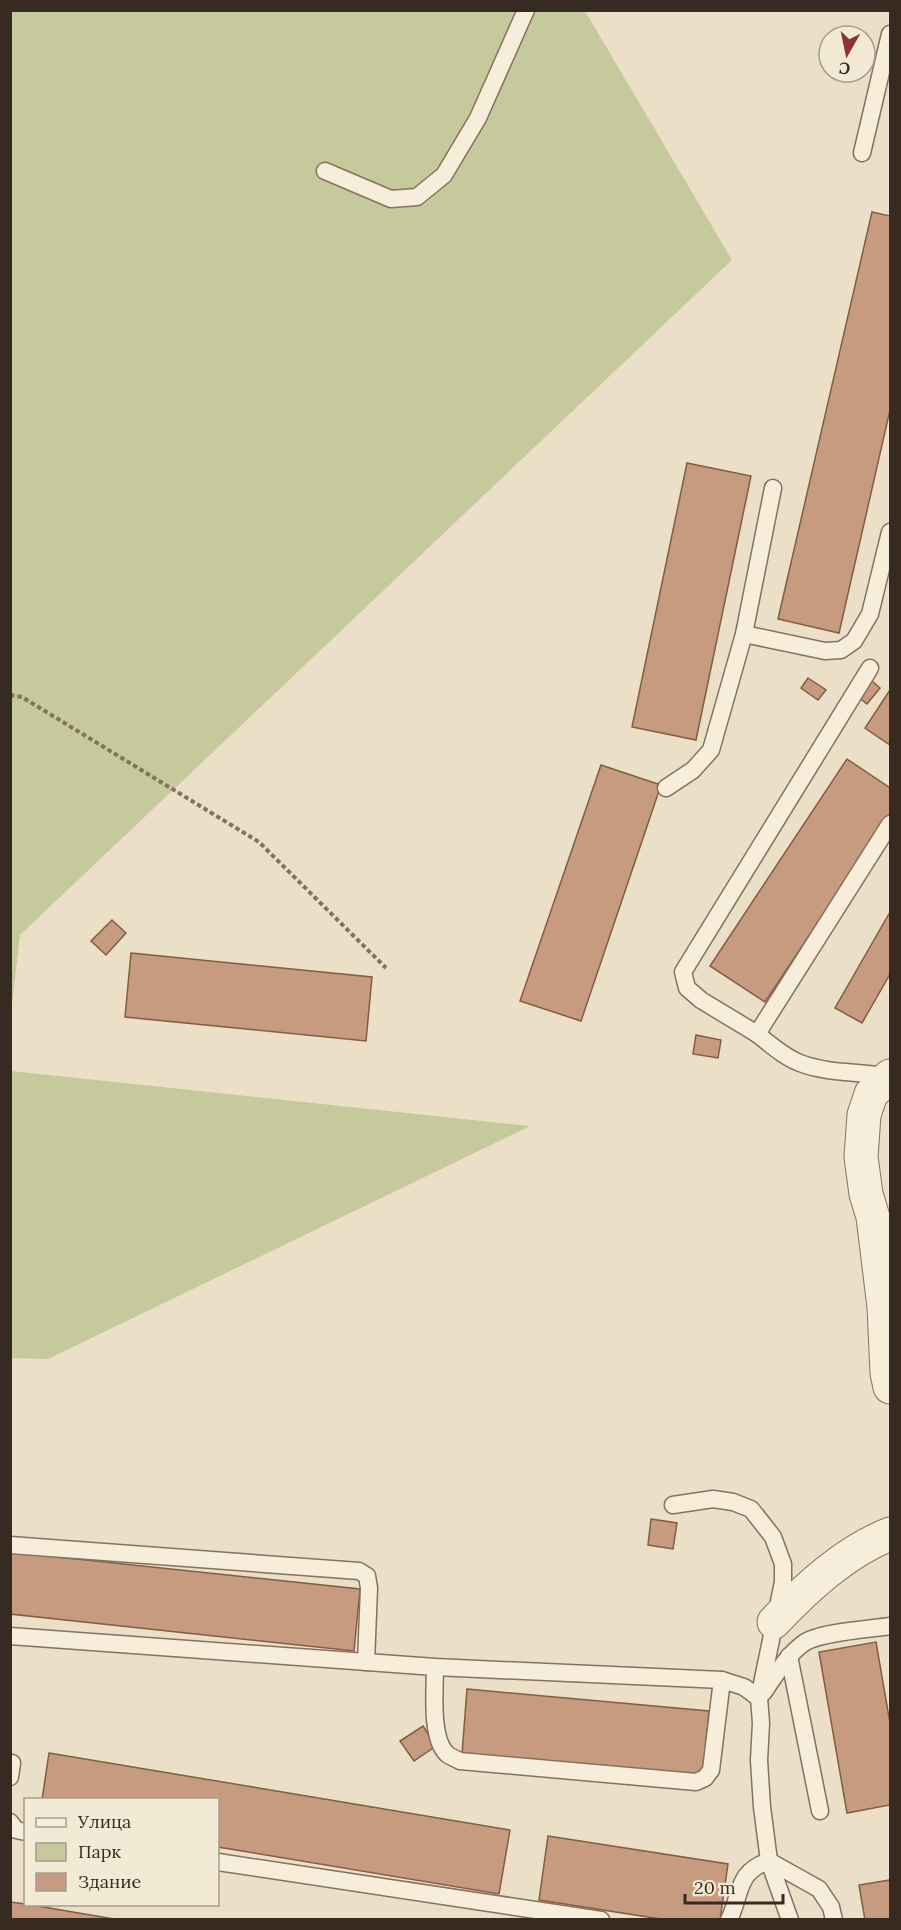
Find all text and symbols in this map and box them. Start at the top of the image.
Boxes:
north arrow [817,24,877,84]
text: С [838,58,852,80]
legend [24,1798,219,1906]
text: Улица [77,1810,131,1833]
text: Парк [78,1840,122,1863]
scale bar [685,1867,782,1905]
text: Здание [78,1870,141,1893]
text: 20 m [694,1876,736,1899]

